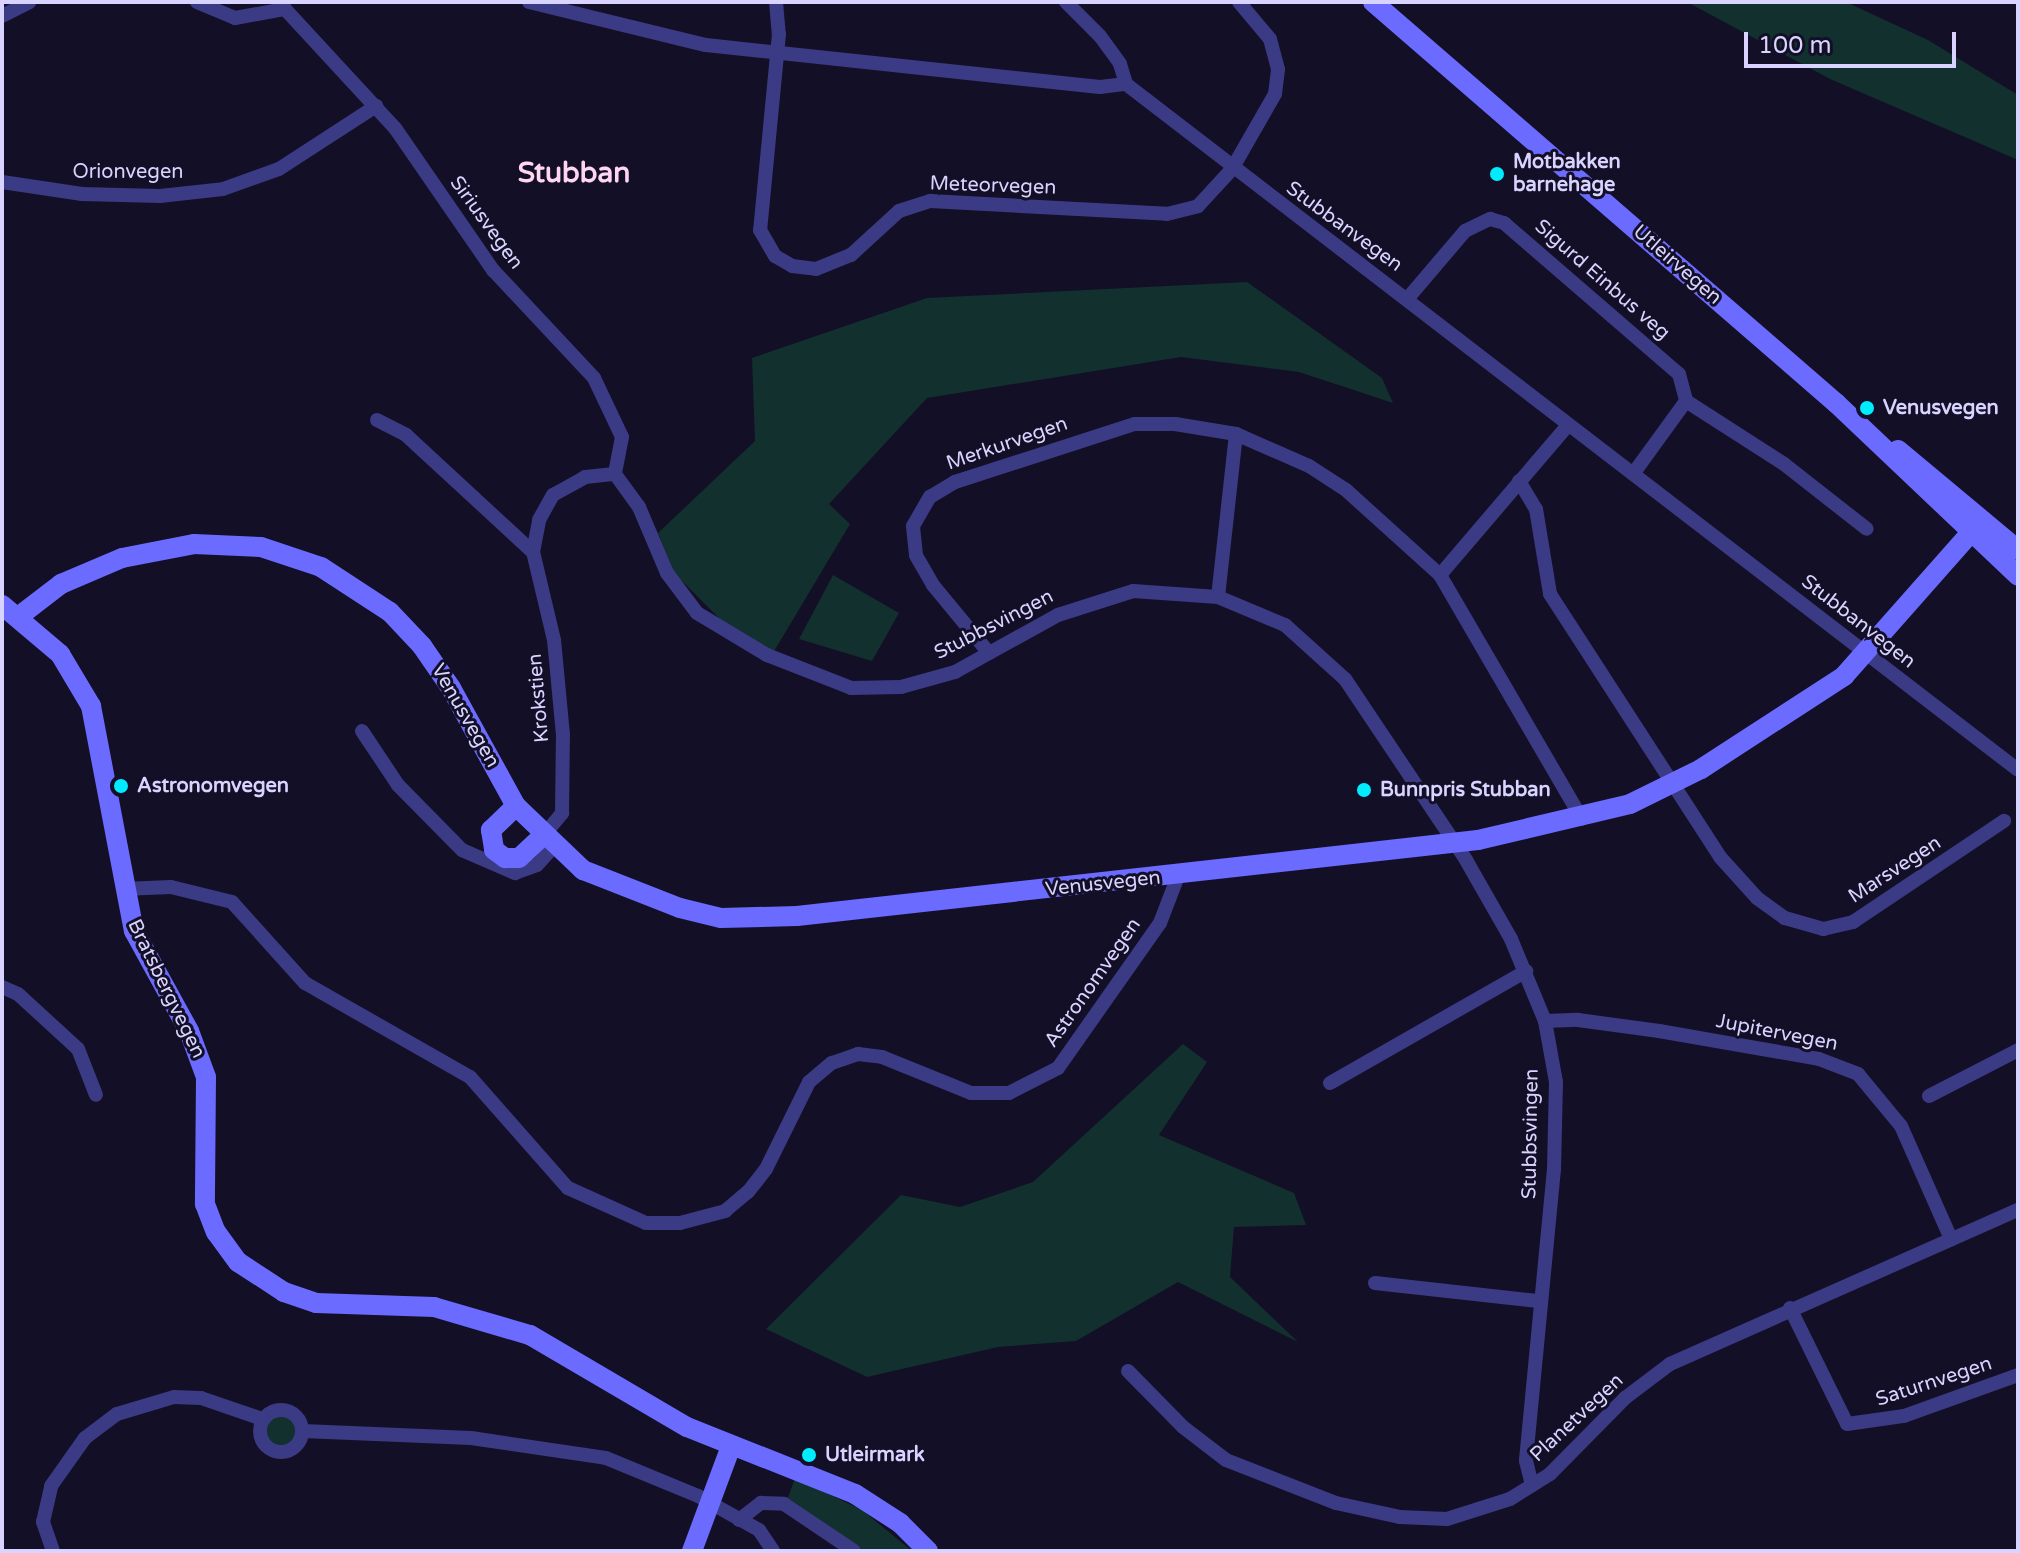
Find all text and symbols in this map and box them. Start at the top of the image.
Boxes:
scale bar [1748,16,1960,66]
text: 100 m [1758,31,1832,60]
place label: Motbakken barnehage [1513,150,1621,197]
district label: Stubban [518,156,630,190]
street label: Orionvegen [73,160,183,184]
marker: Motbakken barnehage [1488,165,1506,183]
street label: Siriusvegen [444,172,528,274]
street label: Meteorvegen [929,172,1057,200]
street label: Stubbanvegen [1281,177,1407,277]
street label: Sigurd Einbus veg [1530,215,1674,345]
street label: Utleirvegen [1628,220,1726,310]
place label: Venusvegen [1883,396,1999,420]
marker: Venusvegen [1858,399,1876,417]
street label: Merkurvegen [943,412,1071,476]
street label: Stubbanvegen [1796,570,1920,674]
street label: Stubbsvingen [930,585,1058,665]
street label: Krokstien [523,652,555,744]
street label: Venusvegen [426,660,504,772]
place label: Astronomvegen [137,774,289,798]
marker: Astronomvegen [112,777,130,795]
place label: Bunnpris Stubban [1380,778,1551,802]
marker: Bunnpris Stubban [1355,781,1373,799]
street label: Marsvegen [1844,831,1946,909]
street label: Venusvegen [1044,866,1162,902]
street label: Astronomvegen [1040,914,1146,1052]
street label: Bratsbergvegen [122,916,210,1062]
street label: Jupitervegen [1714,1009,1840,1057]
street label: Stubbsvingen [1518,1069,1544,1199]
street label: Saturnvegen [1873,1352,1995,1412]
street label: Planetvegen [1525,1369,1629,1467]
place label: Utleirmark [825,1443,925,1467]
marker: Utleirmark [800,1446,818,1464]

